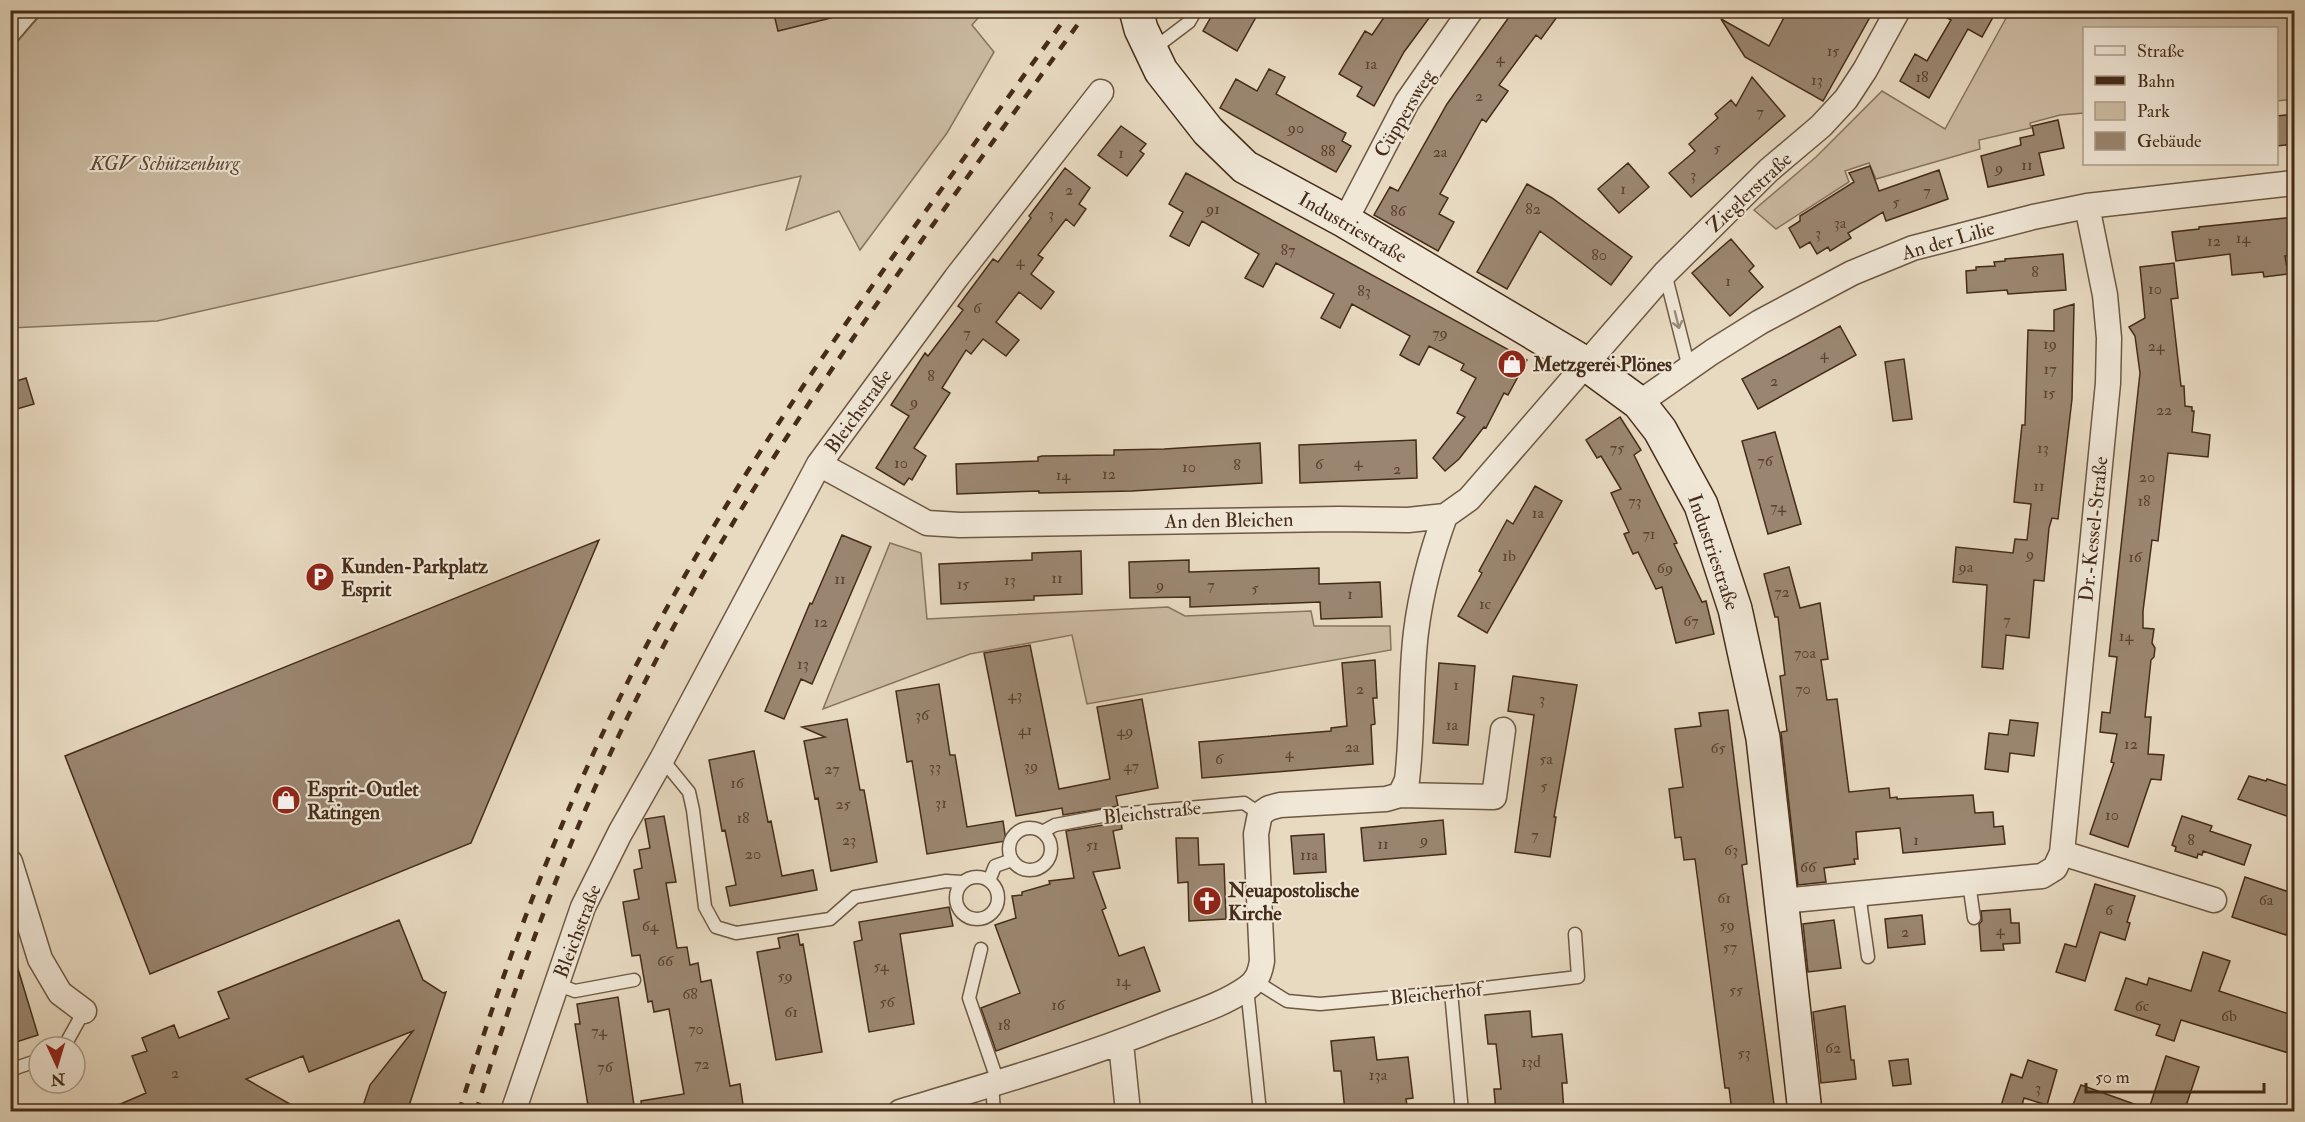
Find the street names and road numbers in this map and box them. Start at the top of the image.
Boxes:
street label: Cüppersweg [1368,64,1442,162]
street label: Zieglerstraße [1702,147,1797,238]
street label: Industriestraße [1294,186,1411,269]
street label: An der Lilie [1898,215,1998,266]
street label: Bleichstraße [819,364,897,458]
street label: Dr.-Kessel-Straße [2073,455,2114,603]
street label: Industriestraße [1682,491,1745,613]
street label: An den Bleichen [1163,507,1294,534]
street label: Bleichstraße [1102,795,1202,830]
street label: Bleichstraße [548,881,607,982]
street label: Bleicherhof [1389,976,1487,1011]

